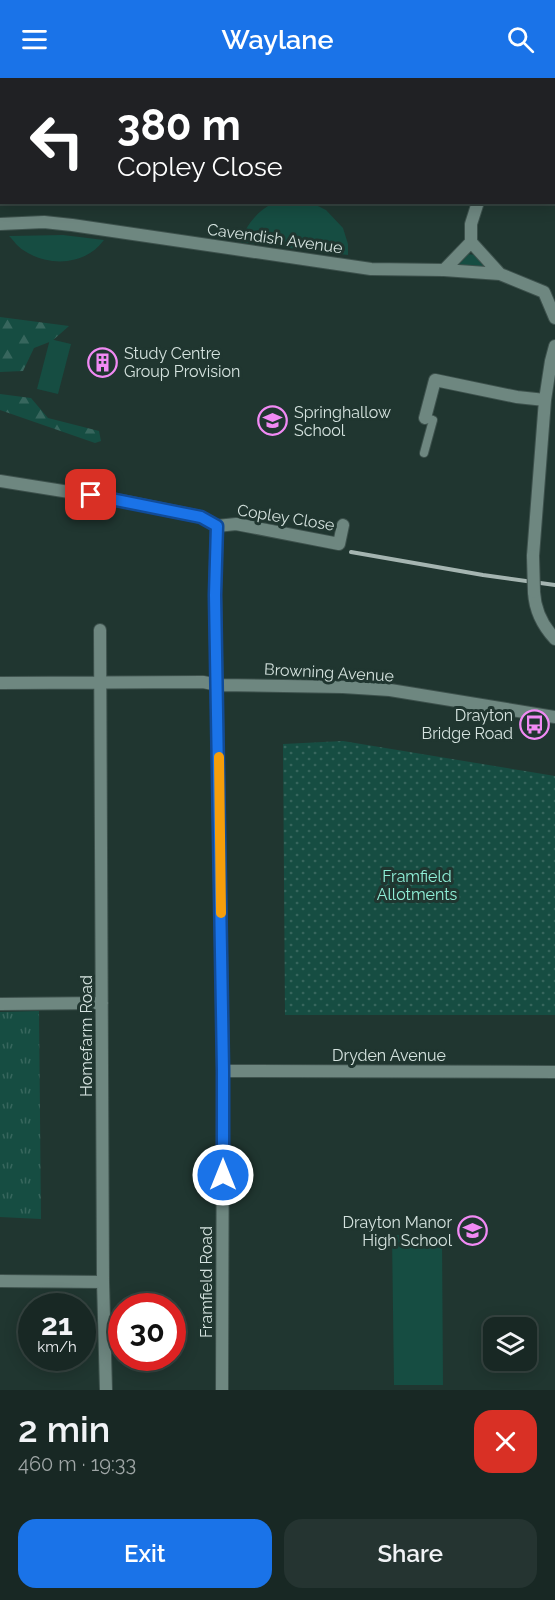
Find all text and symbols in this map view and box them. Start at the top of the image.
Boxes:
icon: menu [18,23,51,56]
icon: search [504,23,537,56]
text: Waylane [222,24,333,55]
text: 380 m [117,101,241,150]
icon: left [18,102,96,180]
text: Copley Close [117,151,283,182]
street label: Cavendish Avenue [206,220,344,257]
place label: Study Centre Group Provision [124,344,240,381]
building icon: Study Centre Group Provision [87,346,119,378]
place label: Springhallow School [294,403,391,440]
school or university icon: Springhallow School [257,405,289,437]
pin [65,469,116,520]
icon: arrive [74,478,107,511]
street label: Copley Close [236,500,336,535]
street label: Browning Avenue [264,660,394,685]
place label: Drayton Bridge Road [422,706,513,743]
bus stop icon: Drayton Bridge Road [518,708,550,740]
park label: Framfield Allotments [377,867,458,904]
street label: Homefarm Road [77,975,96,1097]
street label: Dryden Avenue [332,1046,446,1065]
position arrow [191,1143,255,1207]
place label: Drayton Manor High School [343,1213,453,1250]
school or university icon: Drayton Manor High School [457,1215,489,1247]
street label: Framfield Road [197,1226,216,1338]
speed limit sign: 30 [108,1293,186,1371]
text: 21 [41,1307,73,1342]
map controls [483,1317,537,1371]
button: layers [483,1317,537,1371]
text: km/h [37,1338,77,1356]
text: 2 min [18,1408,110,1450]
button: close [474,1410,537,1473]
text: 460 m · 19:33 [18,1452,136,1476]
button: Exit [18,1519,272,1588]
button: Share [284,1519,537,1588]

